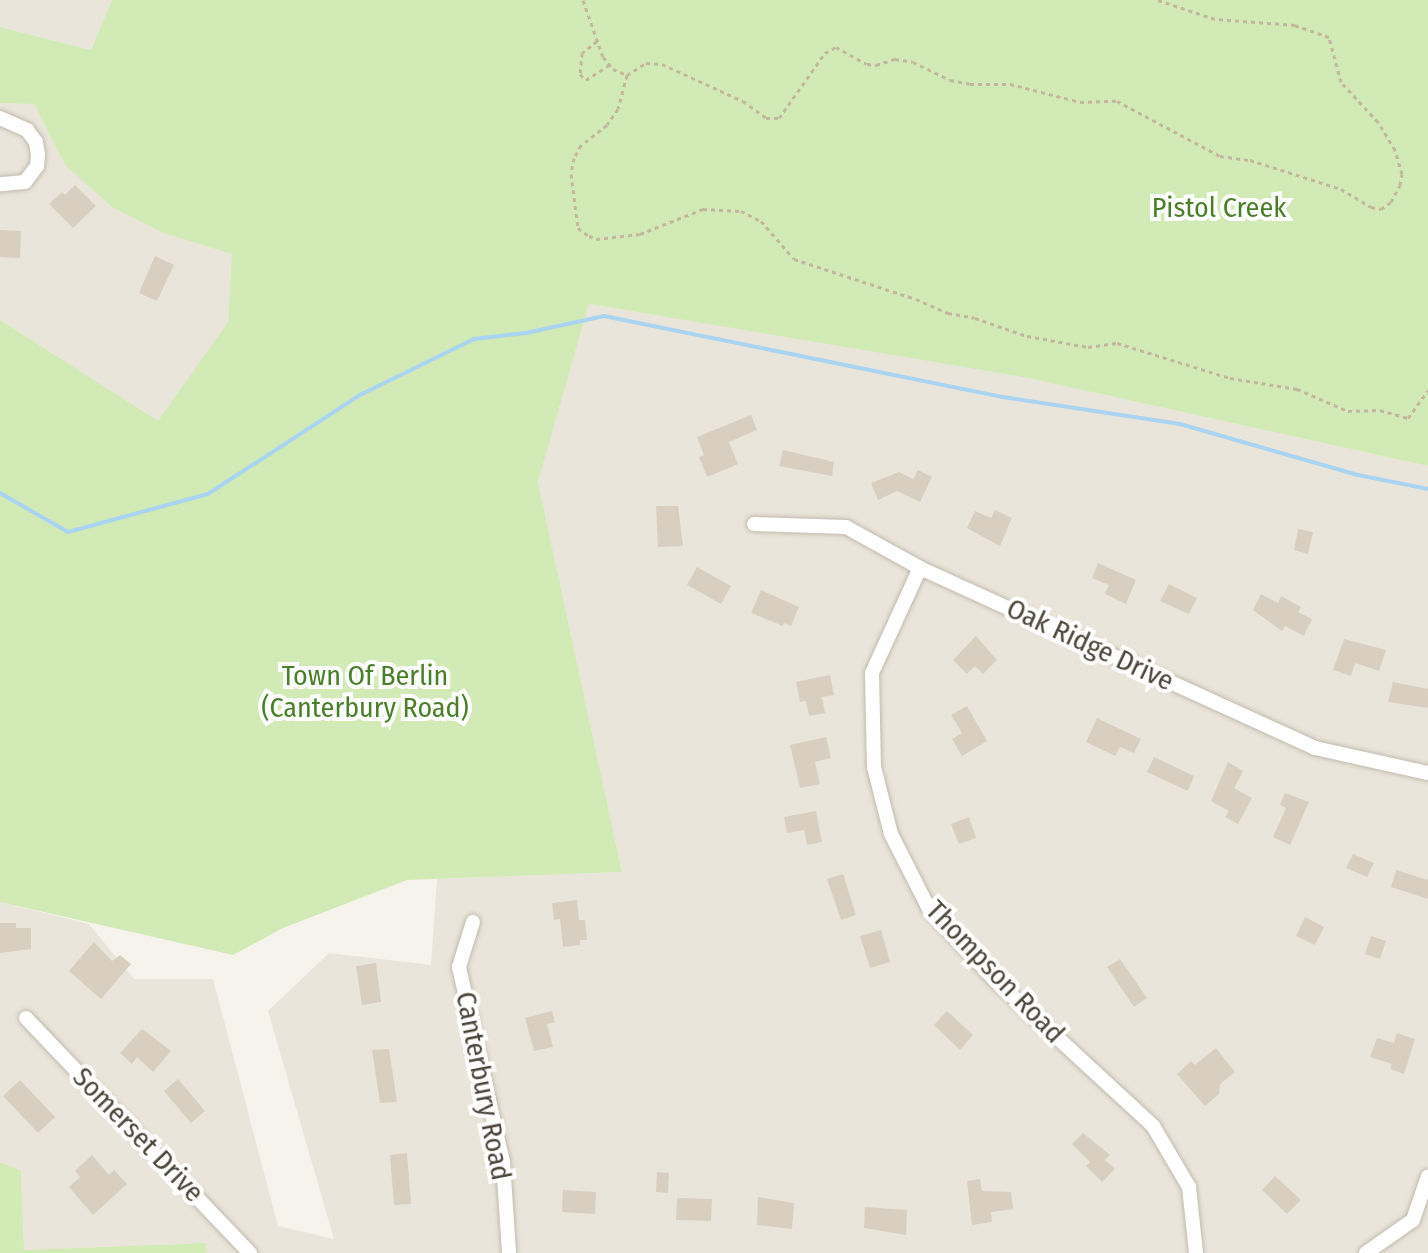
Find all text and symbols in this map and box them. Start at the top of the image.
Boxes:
park label: Pistol Creek [1152,191,1286,225]
street label: Oak Ridge Drive [1001,592,1179,698]
park label: Town Of Berlin (Canterbury Road) [261,659,469,725]
street label: Thompson Road [919,894,1071,1050]
street label: Canterbury Road [448,989,518,1183]
street label: Somerset Drive [65,1061,211,1209]

